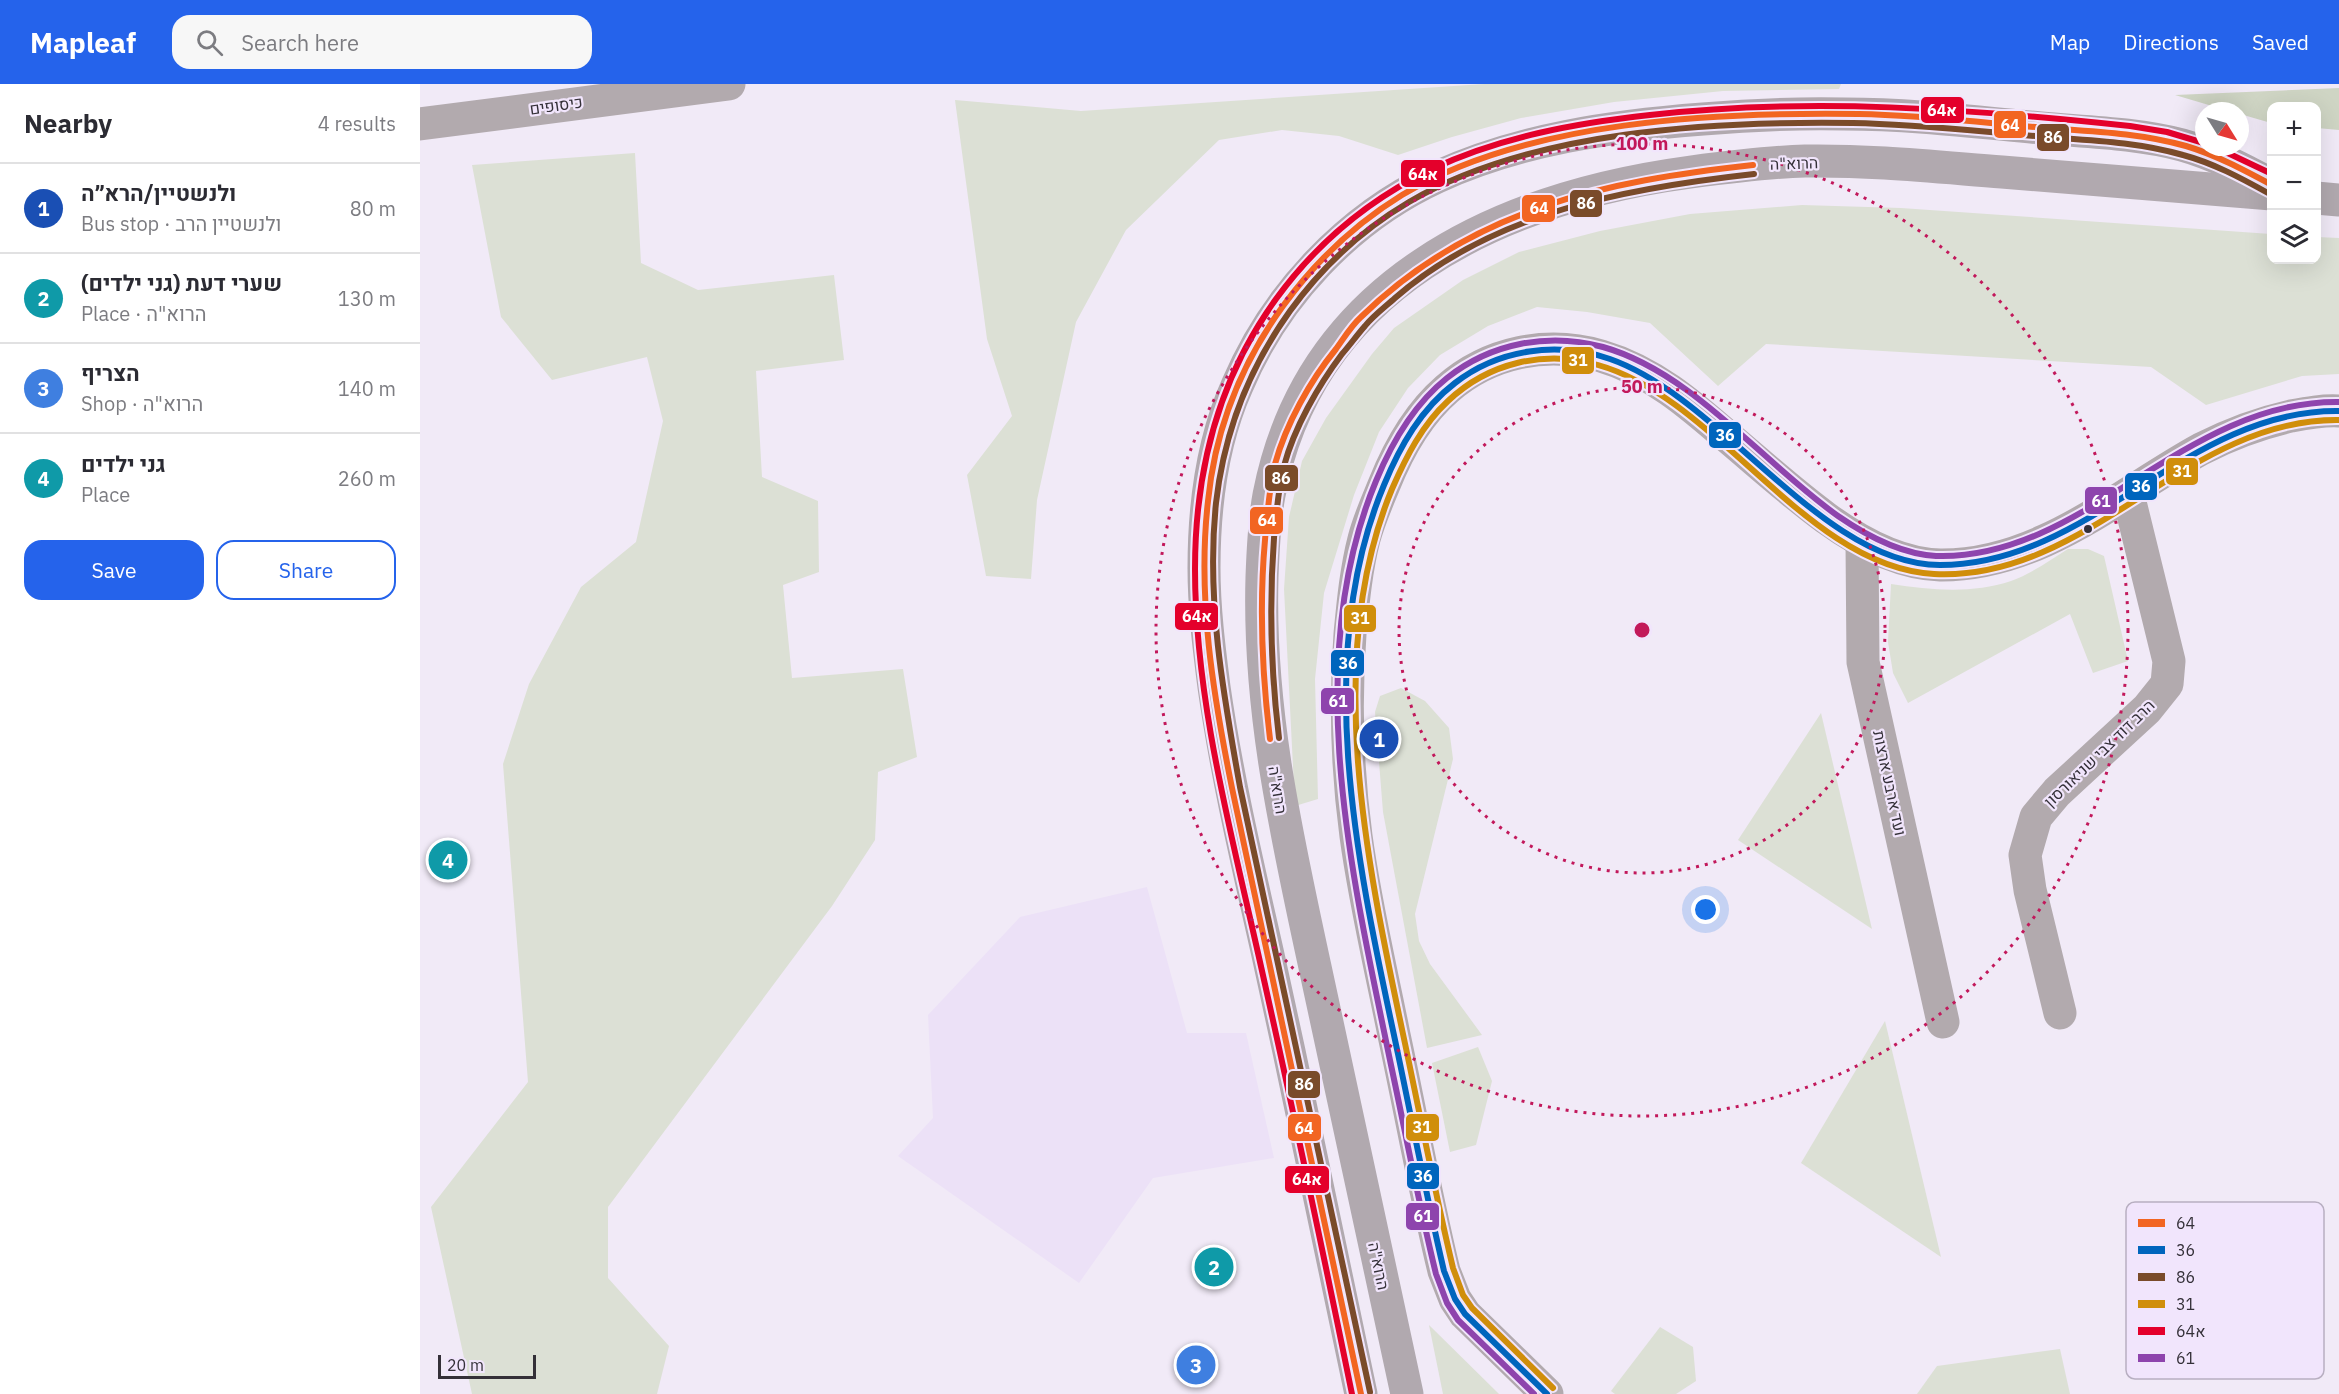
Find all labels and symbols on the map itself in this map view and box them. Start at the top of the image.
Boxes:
street label: כיסופים [528,91,584,119]
line badge: 64א [1920,96,1965,124]
text: 64א [1927,100,1957,120]
north arrow [2195,102,2249,156]
line badge: 64 [1993,110,2027,139]
text: 64 [2000,115,2020,135]
line badge: 86 [2036,123,2070,152]
text: 86 [2043,127,2063,147]
text: 100 m [1616,132,1668,155]
street label: הרוא"ה [1769,152,1819,174]
line badge: 64א [1400,159,1446,188]
text: 64א [1408,164,1438,184]
line badge: 86 [1569,189,1603,218]
text: 86 [1576,193,1596,213]
line badge: 64 [1521,194,1556,223]
text: 64 [1529,198,1549,218]
line badge: 31 [1561,346,1595,375]
text: 31 [1568,350,1588,370]
text: 50 m [1621,375,1663,398]
line badge: 36 [1708,421,1742,449]
text: 36 [1715,425,1735,445]
line badge: 31 [2165,457,2199,486]
text: 31 [2172,461,2192,481]
line badge: 86 [1264,464,1299,492]
text: 86 [1271,468,1291,488]
line badge: 36 [2124,472,2158,501]
text: 36 [2131,476,2151,496]
line badge: 61 [2084,486,2118,515]
text: 61 [2091,491,2111,511]
line badge: 64 [1249,506,1284,535]
text: 64 [1257,510,1277,530]
unlabelled marker [2082,523,2094,535]
line badge: 64א [1174,602,1219,631]
line badge: 31 [1343,604,1377,633]
text: 64א [1182,606,1212,626]
text: 31 [1350,608,1370,628]
centre of rings [1632,620,1652,640]
line badge: 36 [1330,649,1365,677]
text: 36 [1338,653,1358,673]
line badge: 61 [1320,687,1355,715]
text: 61 [1328,691,1348,711]
street label: הרב דוד צבי שניאורסון [2040,695,2158,811]
pin: 1 [1360,716,1398,762]
street label: ועד ארבע ארצות [1869,728,1911,838]
street label: הרוא"ה [1264,765,1292,815]
pin: 4 [429,838,468,882]
your location [1691,895,1720,924]
line badge: 86 [1287,1070,1321,1099]
text: 86 [1294,1074,1314,1094]
line badge: 64 [1287,1113,1322,1142]
line badge: 31 [1405,1113,1440,1142]
text: 31 [1412,1117,1432,1137]
text: 64 [1294,1118,1314,1138]
line badge: 36 [1406,1162,1440,1190]
line badge: 64א [1284,1165,1330,1194]
text: 36 [1413,1166,1433,1186]
text: 64א [1292,1169,1322,1189]
line badge: 61 [1405,1202,1440,1231]
legend [2126,1202,2324,1379]
text: 61 [1413,1206,1433,1226]
text: 64 [2176,1213,2195,1233]
street label: הרוא"ה [1364,1240,1394,1292]
text: 36 [2176,1240,2195,1260]
pin: 2 [1194,1244,1234,1290]
text: 86 [2176,1267,2195,1287]
text: 31 [2176,1294,2195,1314]
text: 64א [2176,1321,2205,1341]
pin: 3 [1176,1342,1216,1388]
text: 61 [2176,1348,2195,1368]
scale bar [438,1352,536,1380]

